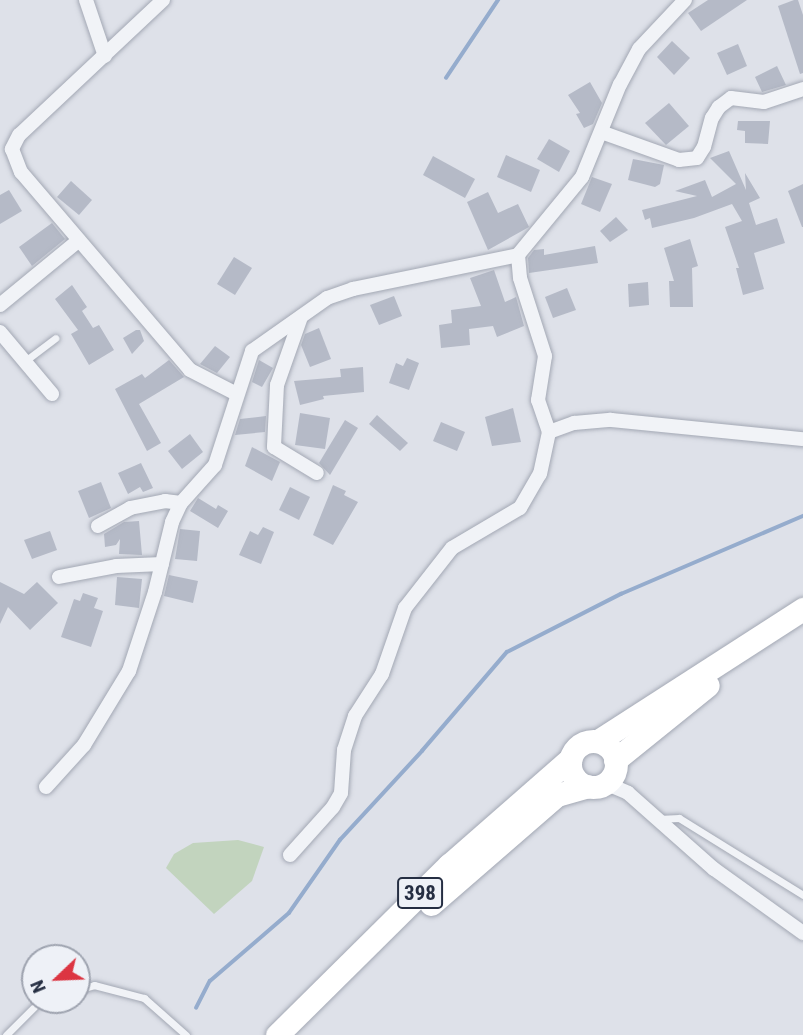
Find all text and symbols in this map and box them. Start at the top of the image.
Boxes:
road number: 398 [396,876,444,910]
north arrow [21,944,91,1014]
text: N [25,977,51,996]

